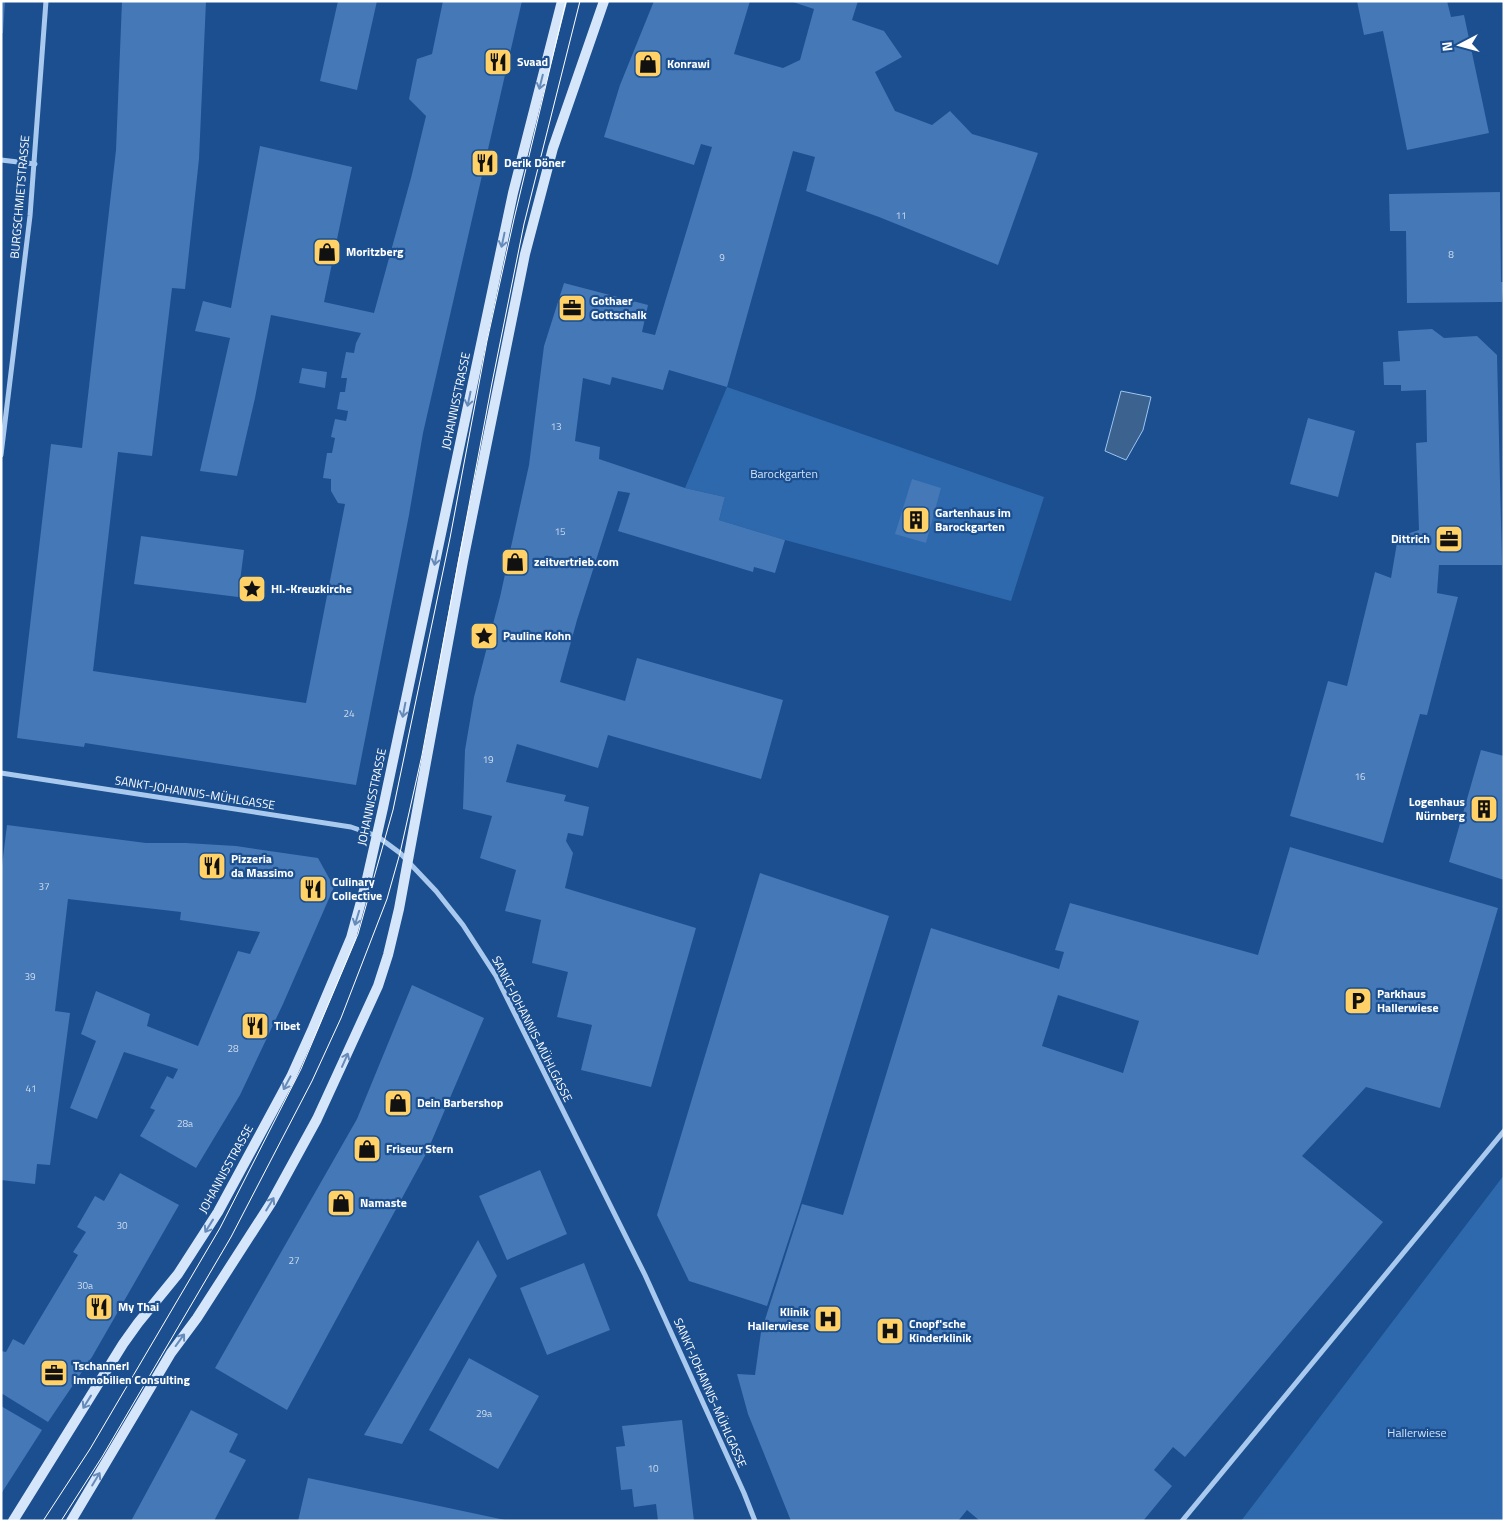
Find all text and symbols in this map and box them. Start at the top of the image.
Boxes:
north arrow [1435,20,1485,70]
text: N [1436,40,1458,52]
restaurant icon: Svaad [483,47,513,77]
shop icon: Konrawi [633,49,663,79]
place label: Svaad [517,52,548,71]
place label: Konrawi [667,54,710,73]
one-way arrow [536,74,545,90]
street label: BURGSCHMIETSTRASSE [5,134,34,259]
restaurant icon: Derik Döner [470,148,500,178]
place label: Derik Döner [504,153,566,172]
house number: 11 [895,208,907,223]
one-way arrow [498,232,507,248]
shop icon: Moritzberg [312,237,342,267]
place label: Moritzberg [346,242,404,261]
house number: 8 [1448,247,1454,262]
house number: 9 [719,250,725,265]
place label: Gothaer Gottschalk [591,291,647,324]
office icon: Gothaer Gottschalk [557,293,587,323]
street label: JOHANNISSTRASSE [436,350,475,451]
one-way arrow [464,391,474,407]
house number: 13 [550,419,562,434]
park label: Barockgarten [750,464,818,483]
place label: Gartenhaus im Barockgarten [935,503,1011,536]
building icon: Gartenhaus im Barockgarten [901,505,931,535]
house number: 15 [554,524,566,539]
office icon: Dittrich [1434,524,1464,554]
place label: Dittrich [1391,529,1430,548]
shop icon: zeitvertrieb.com [500,547,530,577]
one-way arrow [431,550,440,566]
place label: zeitvertrieb.com [534,552,619,571]
place icon: Hl.-Kreuzkirche [237,574,267,604]
place label: Hl.-Kreuzkirche [271,579,352,598]
place icon: Pauline Kohn [469,621,499,651]
place label: Pauline Kohn [503,626,571,645]
one-way arrow [398,701,408,717]
house number: 24 [343,706,355,721]
street label: JOHANNISSTRASSE [352,746,391,847]
house number: 19 [482,752,494,767]
house number: 16 [1354,769,1366,784]
street label: SANKT-JOHANNIS-MÜHLGASSE [114,770,277,815]
place label: Logenhaus Nürnberg [1409,792,1466,825]
building icon: Logenhaus Nürnberg [1469,794,1499,824]
place label: Pizzeria da Massimo [231,849,294,882]
restaurant icon: Pizzeria da Massimo [197,851,227,881]
place label: Culinary Collective [332,872,382,905]
restaurant icon: Culinary Collective [298,874,328,904]
house number: 37 [38,879,50,894]
one-way arrow [351,909,361,925]
street label: SANKT-JOHANNIS-MÜHLGASSE [487,952,578,1106]
house number: 39 [24,969,36,984]
place label: Parkhaus Hallerwiese [1377,984,1439,1017]
parking icon: Parkhaus Hallerwiese [1343,986,1373,1016]
restaurant icon: Tibet [240,1011,270,1041]
place label: Tibet [274,1016,301,1035]
house number: 28 [227,1041,239,1056]
one-way arrow [340,1053,350,1068]
one-way arrow [282,1075,291,1090]
house number: 41 [25,1081,37,1096]
shop icon: Dein Barbershop [383,1088,413,1118]
place label: Dein Barbershop [417,1093,504,1112]
house number: 28a [177,1116,193,1131]
street label: JOHANNISSTRASSE [193,1120,258,1217]
shop icon: Friseur Stern [352,1134,382,1164]
place label: Friseur Stern [386,1139,453,1158]
shop icon: Namaste [326,1188,356,1218]
place label: Namaste [360,1193,407,1212]
one-way arrow [265,1198,275,1212]
house number: 30 [116,1218,128,1233]
one-way arrow [204,1218,214,1232]
house number: 27 [288,1253,300,1268]
house number: 30a [77,1278,93,1293]
restaurant icon: My Thai [84,1292,114,1322]
place label: My Thai [118,1297,159,1316]
place label: Klinik Hallerwiese [747,1302,810,1335]
hospital icon: Klinik Hallerwiese [813,1304,843,1334]
place label: Cnopf'sche Kinderklinik [909,1314,972,1347]
street label: SANKT-JOHANNIS-MÜHLGASSE [669,1315,752,1471]
hospital icon: Cnopf'sche Kinderklinik [875,1316,905,1346]
one-way arrow [175,1334,186,1347]
place label: Tschannerl Immobilien Consulting [73,1356,190,1389]
office icon: Tschannerl Immobilien Consulting [39,1358,69,1388]
one-way arrow [81,1395,91,1409]
house number: 29a [476,1406,492,1421]
park label: Hallerwiese [1387,1423,1447,1442]
house number: 10 [647,1461,659,1476]
one-way arrow [91,1472,101,1486]

